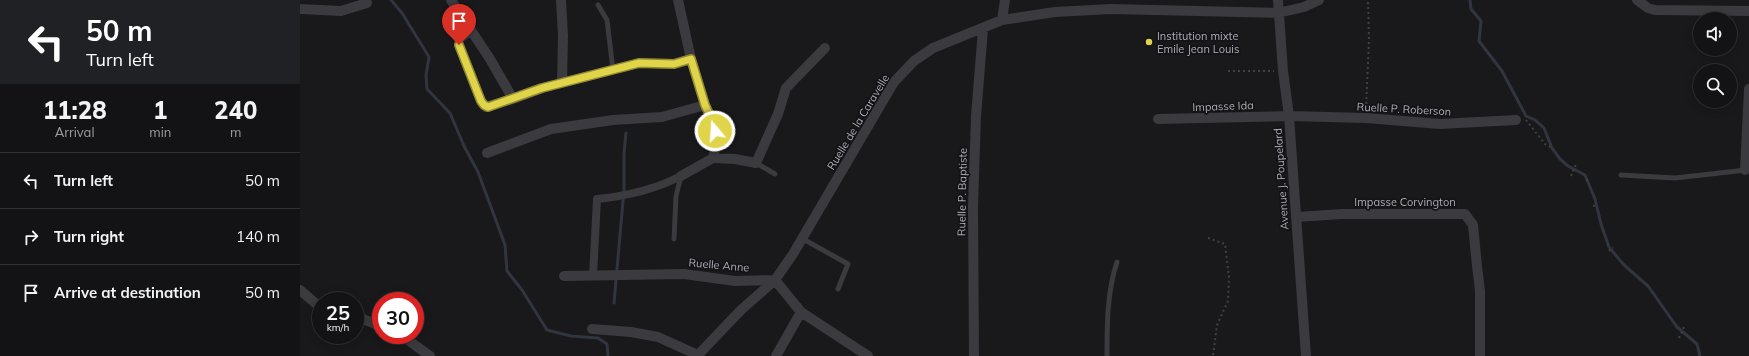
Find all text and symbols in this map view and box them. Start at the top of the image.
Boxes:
pin [442,4,476,45]
icon: arrive [448,10,470,32]
map controls [1693,12,1737,108]
button: sound [1693,12,1737,56]
text: 50 m [86,13,152,48]
icon: left [20,16,72,68]
place label: Institution mixte Emile Jean Louis [1157,29,1239,56]
marker: Institution mixte Emile Jean Louis [1144,37,1154,47]
text: Turn left [86,48,154,71]
button: search [1693,64,1737,108]
street label: Ruelle de la Caravelle [824,72,892,172]
text: 11:28 [43,95,107,125]
text: 1 [153,95,168,125]
text: 240 [214,95,257,125]
street label: Impasse Ida [1192,98,1254,114]
street label: Ruelle P. Roberson [1356,100,1452,118]
position arrow [694,110,736,152]
text: Arrival [55,124,95,140]
text: min [149,124,171,140]
text: m [230,124,241,140]
street label: Avenue J. Poupelard [1270,128,1292,230]
street label: Ruelle P. Baptiste [954,148,970,236]
icon: left [20,170,42,192]
text: Turn left [54,171,113,190]
text: 50 m [245,171,280,190]
street label: Impasse Corvington [1354,195,1456,209]
icon: right [20,226,42,248]
text: Turn right [54,227,124,246]
text: 140 m [236,227,280,246]
street label: Ruelle Anne [688,255,750,275]
icon: arrive [20,282,42,304]
text: Arrive at destination [54,283,201,302]
text: 50 m [245,283,280,302]
speed limit sign: 30 [372,292,424,344]
text: 25 [326,300,350,325]
text: km/h [327,321,349,334]

